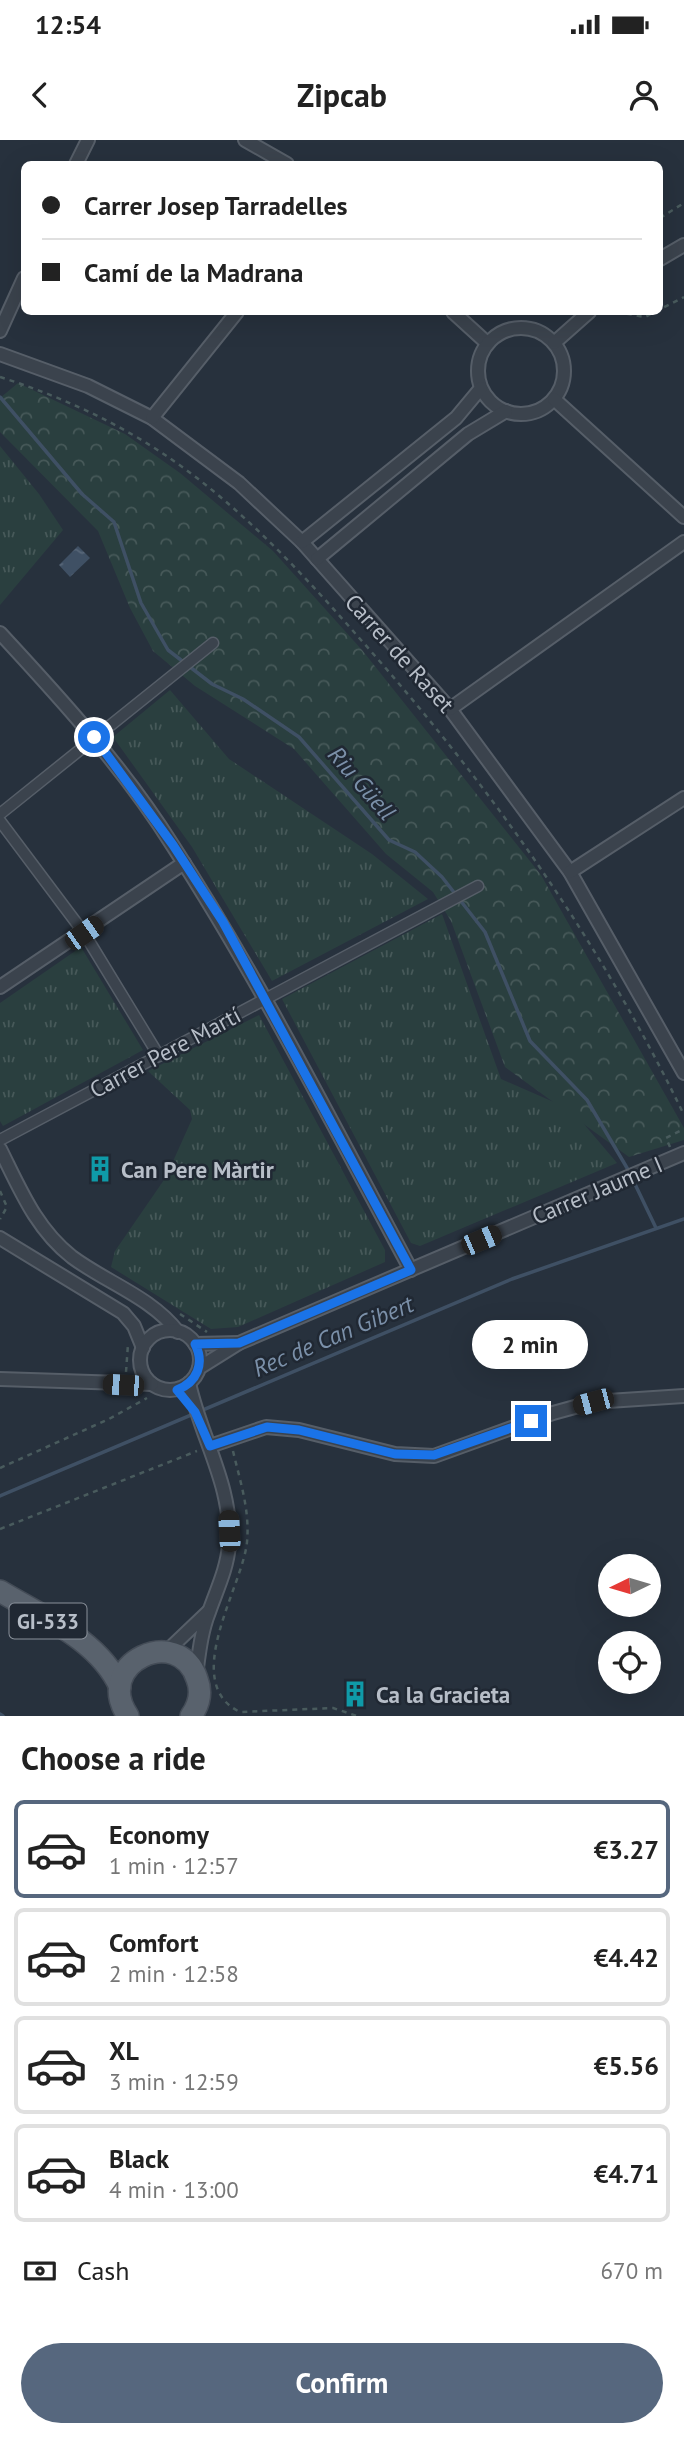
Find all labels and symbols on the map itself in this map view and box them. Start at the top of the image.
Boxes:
street label: Carrer de Raset [339,588,461,718]
route start [78,721,110,753]
water label: Riu Güell [321,739,403,827]
car [61,912,108,954]
street label: Carrer Pere Martí [85,1000,245,1104]
street label: Carrer Jaume I [527,1149,667,1231]
building icon: Can Pere Màrtir [85,1154,115,1184]
place label: Can Pere Màrtir [121,1155,275,1184]
car [458,1222,505,1258]
water label: Rec de Can Gibert [248,1288,419,1384]
callout: 2 min [473,1320,589,1368]
car [102,1373,145,1397]
car [570,1386,617,1418]
route end [515,1405,547,1437]
car [218,1509,241,1553]
north arrow [598,1554,662,1617]
road number: GI-533 [9,1604,86,1638]
building icon: Ca la Gracieta [340,1679,370,1709]
place label: Ca la Gracieta [376,1680,510,1709]

